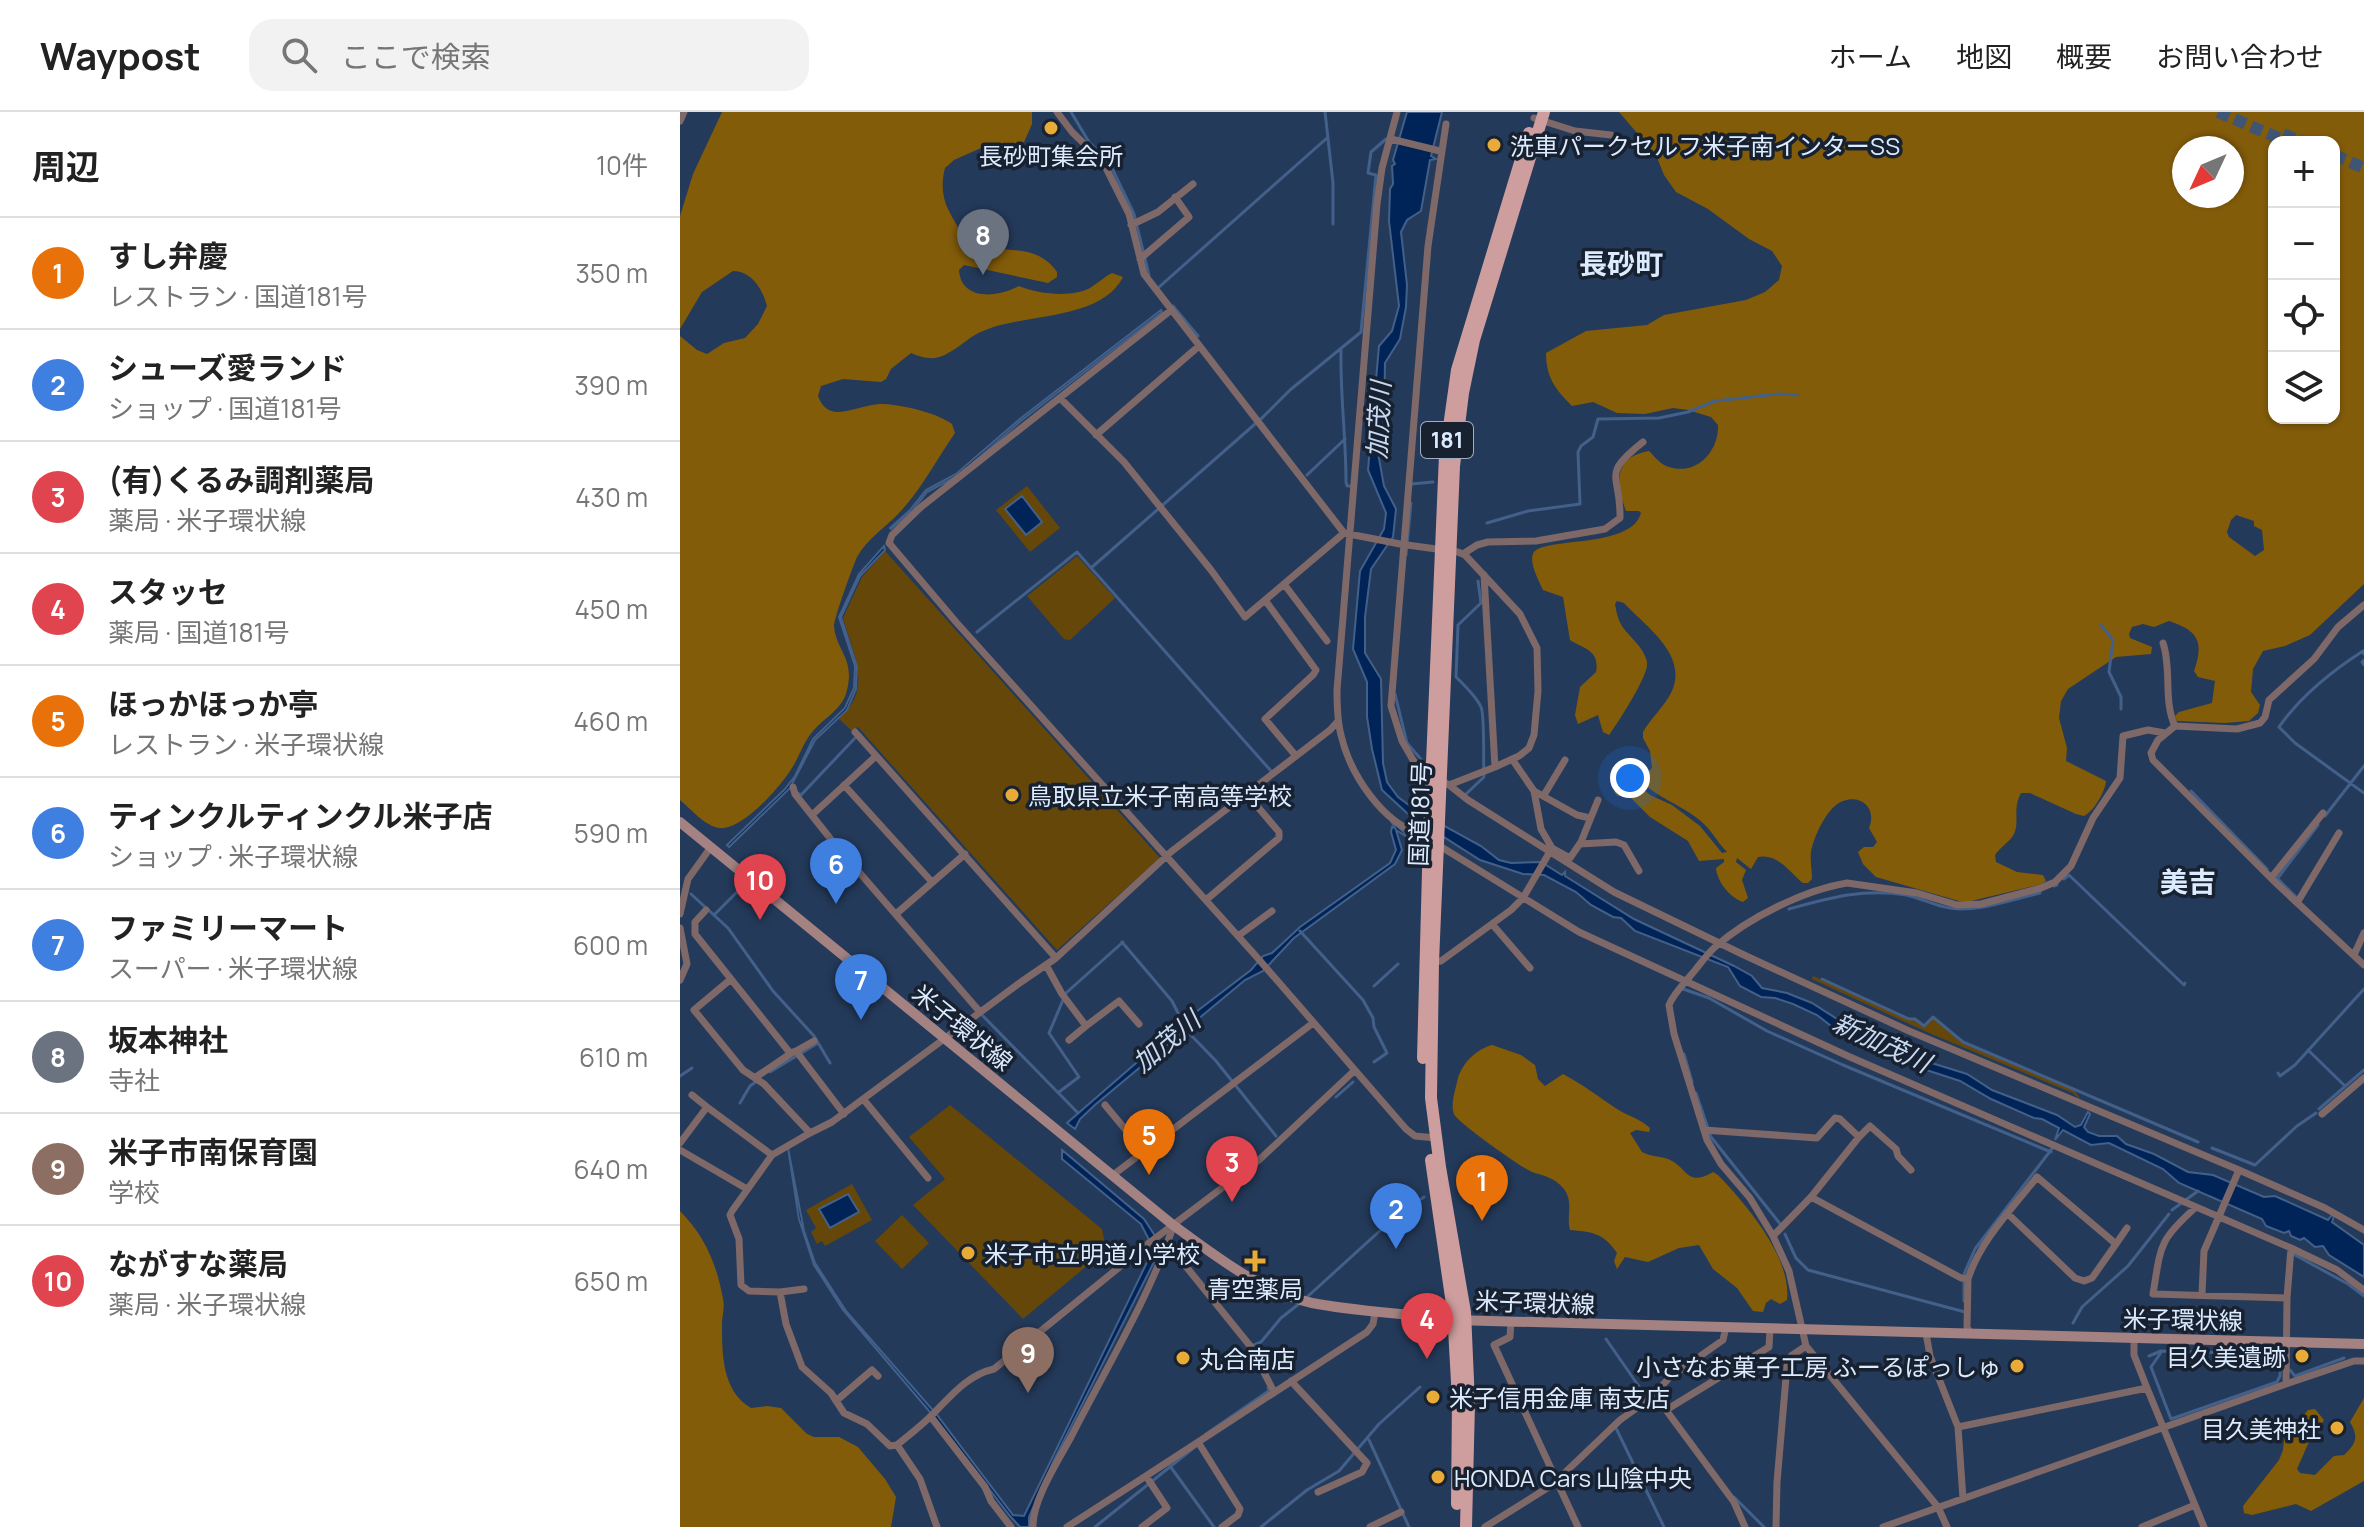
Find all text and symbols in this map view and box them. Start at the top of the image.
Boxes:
search box [249,19,809,91]
text: Waypost [40,29,201,81]
icon: search [277,33,321,77]
text: ここで検索 [341,36,491,77]
text: ホーム [1829,37,1912,75]
text: 地図 [1956,37,2012,75]
text: 概要 [2056,37,2112,75]
text: お問い合わせ [2156,37,2324,75]
marker: 長砂町集会所 [1042,119,1060,137]
place label: 洗車パークセルフ米子南インターSS [1510,129,1900,162]
marker: 洗車パークセルフ米子南インターSS [1485,136,1503,154]
north arrow [2172,136,2244,208]
map controls [2268,136,2340,424]
button: + [2268,136,2340,208]
place label: 長砂町集会所 [979,139,1123,172]
text: 周辺 [32,143,100,189]
text: 10件 [596,147,648,183]
button: − [2268,208,2340,280]
pin: 8 [957,209,1009,275]
text: すし弁慶 [108,235,228,276]
district label: 長砂町 [1579,244,1663,282]
text: 1 [52,255,64,291]
text: 350 m [575,255,648,291]
text: レストラン · 国道181号 [108,278,368,314]
button: locate [2268,280,2340,352]
text: シューズ愛ランド [108,347,347,388]
button: layers [2268,352,2340,424]
text: 2 [50,367,66,403]
text: 390 m [574,367,648,403]
water label: 加茂川 [1358,377,1398,460]
text: ショップ · 国道181号 [108,390,342,426]
road number: 181 [1421,422,1473,458]
text: (有)くるみ調剤薬局 [108,459,375,500]
text: 3 [50,479,66,515]
text: 430 m [575,479,648,515]
text: 薬局 · 米子環状線 [108,502,306,538]
text: スタッセ [108,571,228,612]
text: 4 [50,591,66,627]
text: 450 m [575,591,648,627]
text: 薬局 · 国道181号 [108,614,290,650]
text: ほっかほっか亭 [108,683,318,724]
text: 5 [50,703,66,739]
text: 460 m [573,703,648,739]
text: レストラン · 米子環状線 [108,726,384,762]
your location [1610,758,1650,798]
street label: 国道181号 [1401,761,1437,867]
place label: 鳥取県立米子南高等学校 [1028,779,1292,812]
marker: 鳥取県立米子南高等学校 [1003,786,1021,804]
text: ティンクルティンクル米子店 [108,795,493,836]
text: 6 [50,815,66,851]
text: 590 m [574,815,648,851]
text: ショップ · 米子環状線 [108,838,358,874]
pin: 6 [810,838,862,904]
pin: 10 [734,854,786,920]
district label: 美吉 [2160,862,2216,900]
text: ファミリーマート [108,907,348,948]
text: 7 [51,927,65,963]
text: 600 m [573,927,648,963]
text: スーパー · 米子環状線 [108,950,358,986]
pin: 7 [835,954,887,1020]
street label: 米子環状線 [906,976,1020,1078]
water label: 加茂川 [1125,1000,1210,1080]
water label: 新加茂川 [1827,1004,1939,1082]
text: 坂本神社 [108,1019,228,1060]
text: 8 [50,1039,66,1075]
text: 610 m [579,1039,648,1075]
text: 寺社 [108,1062,160,1098]
pin: 5 [1123,1109,1175,1175]
text: 米子市南保育園 [108,1131,318,1172]
pin: 3 [1206,1136,1258,1202]
text: 9 [50,1151,66,1187]
text: 640 m [573,1151,648,1187]
pin: 1 [1456,1155,1508,1221]
text: 学校 [108,1174,160,1210]
pin: 2 [1370,1183,1422,1249]
place label: 米子市立明道小学校 [984,1237,1200,1270]
text: ながすな薬局 [108,1243,288,1284]
marker: 米子市立明道小学校 [959,1244,977,1262]
marker: 青空薬局 [1246,1252,1264,1270]
text: 10 [44,1263,72,1299]
text: 650 m [574,1263,648,1299]
place label: 青空薬局 [1207,1272,1303,1305]
street label: 米子環状線 [1474,1283,1596,1321]
text: 薬局 · 米子環状線 [108,1286,306,1322]
pin: 4 [1401,1293,1453,1359]
street label: 米子環状線 [2123,1301,2243,1337]
pin: 9 [1002,1327,1054,1393]
place label: 目久美遺跡 [2166,1340,2286,1373]
place label: 丸合南店 [1199,1342,1295,1375]
marker: 目久美遺跡 [2293,1347,2311,1365]
marker: 丸合南店 [1174,1349,1192,1367]
place label: 小さなお菓子工房 ふーるぽっしゅ [1636,1350,2001,1383]
marker: 小さなお菓子工房 ふーるぽっしゅ [2008,1357,2026,1375]
place label: 米子信用金庫 南支店 [1449,1381,1670,1414]
marker: 米子信用金庫 南支店 [1424,1388,1442,1406]
place label: 目久美神社 [2201,1412,2321,1445]
marker: 目久美神社 [2328,1419,2346,1437]
place label: HONDA Cars 山陰中央 [1454,1461,1692,1494]
marker: HONDA Cars 山陰中央 [1429,1468,1447,1486]

